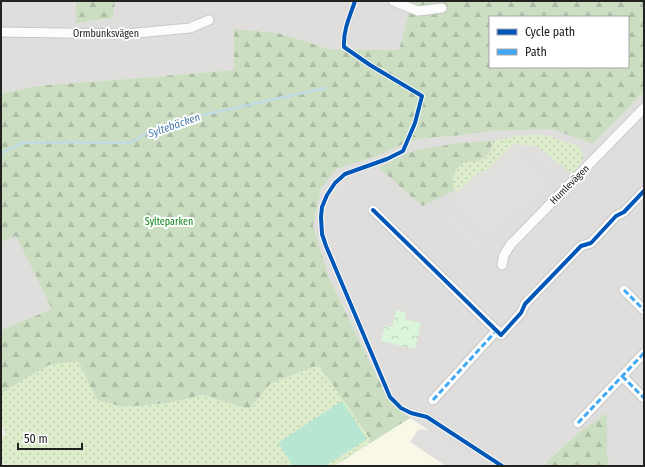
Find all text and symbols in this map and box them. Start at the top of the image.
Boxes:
legend [489,16,629,68]
text: Cycle path [525,25,575,39]
street label: Ormbunksvägen [73,28,139,40]
text: Path [525,45,547,59]
water label: Syltebäcken [145,110,202,141]
street label: Humlevägen [548,163,592,207]
park label: Sylteparken [145,216,193,228]
scale bar [18,425,82,451]
text: 50 m [24,432,48,446]

